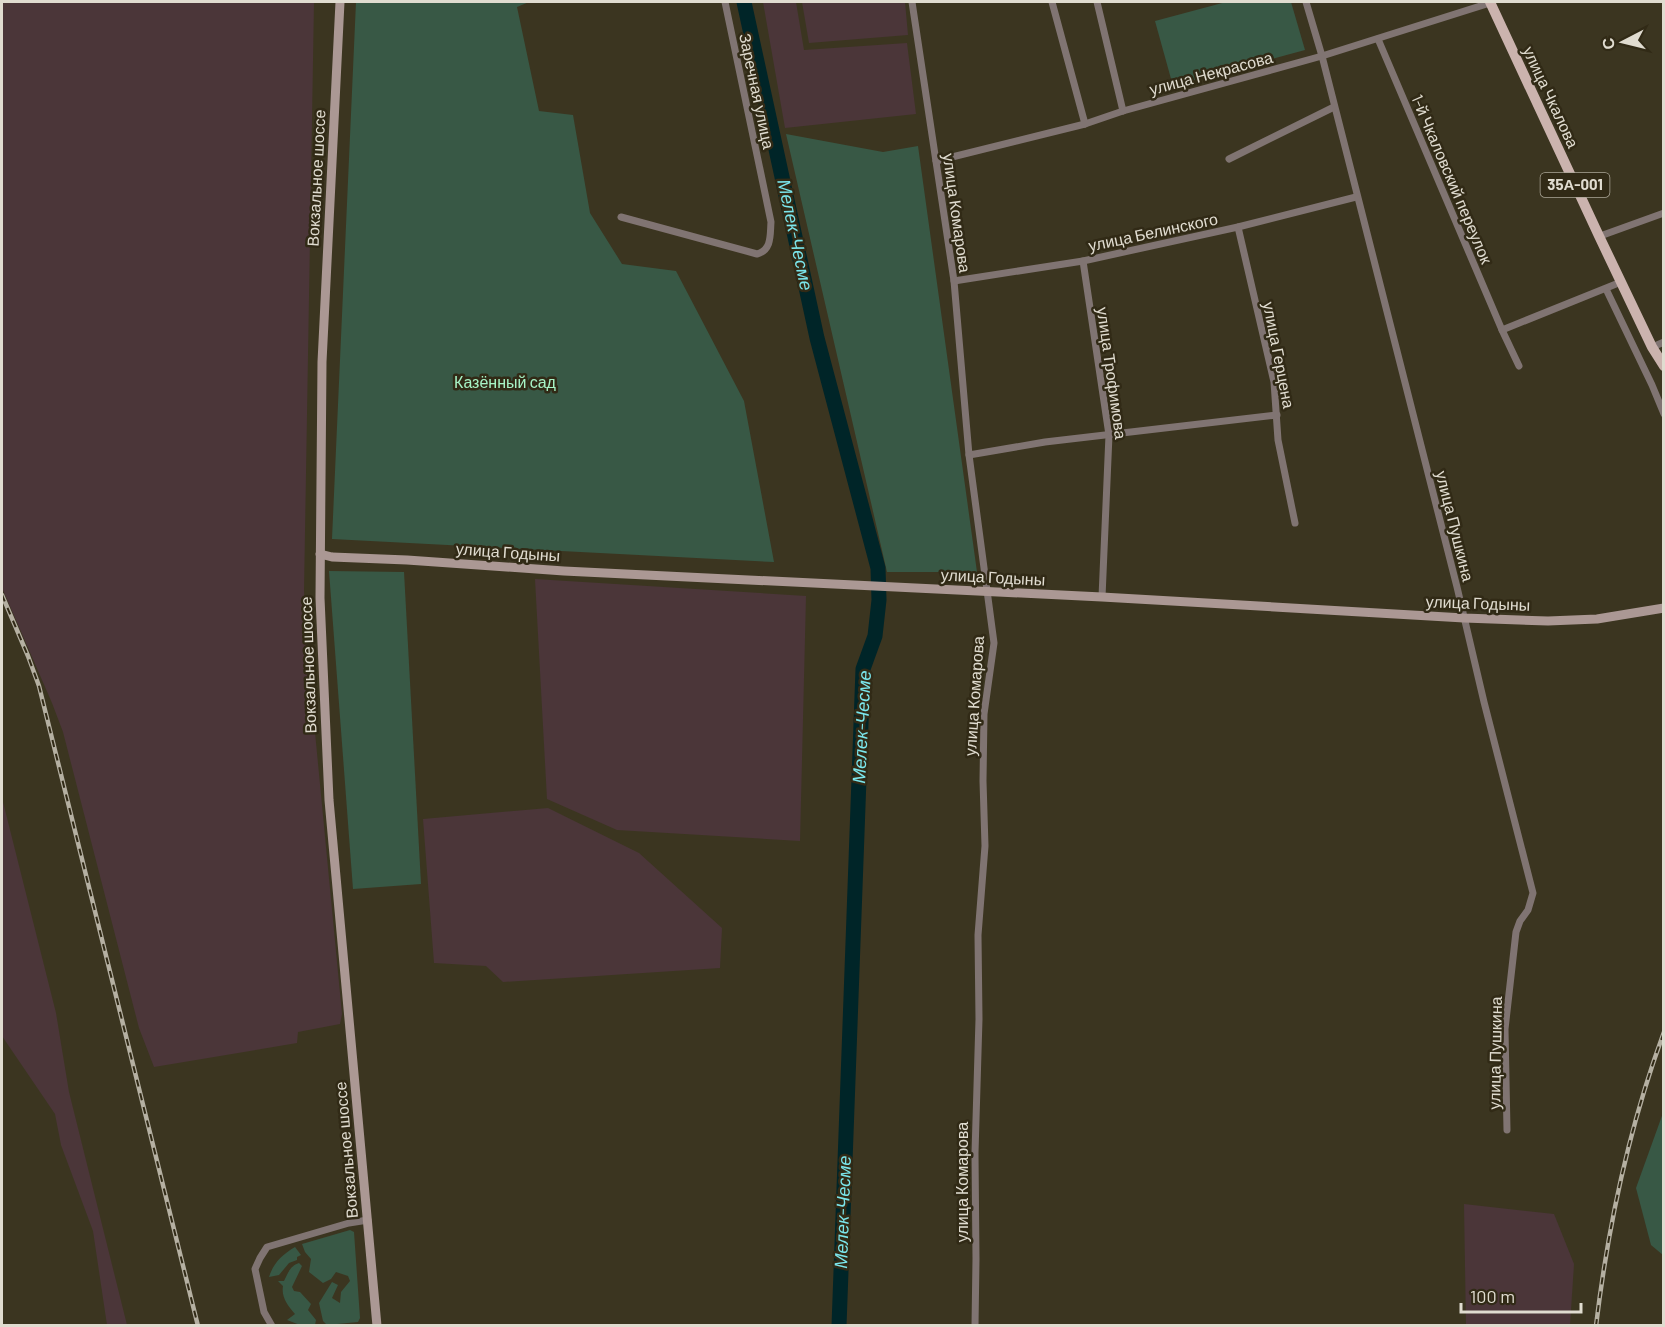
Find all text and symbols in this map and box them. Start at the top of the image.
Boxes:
north arrow [1593,12,1653,72]
street label: Заречная улица [736,31,779,151]
text: С [1597,37,1618,51]
street label: улица Чкалова [1520,43,1583,151]
street label: улица Некрасова [1147,47,1275,98]
street label: 1-й Чкаловский переулок [1408,91,1497,267]
street label: Вокзальное шоссе [302,109,329,247]
street label: улица Комарова [940,152,975,274]
road number: 35А-001 [1540,173,1610,197]
water label: Мелек-Чесме [773,177,819,292]
street label: улица Белинского [1087,209,1219,254]
street label: улица Герцена [1260,300,1299,410]
street label: улица Трофимова [1094,306,1131,440]
park label: Казённый сад [454,372,557,391]
street label: улица Пушкина [1433,469,1478,583]
street label: улица Годыны [455,538,561,565]
street label: улица Годыны [940,564,1046,589]
street label: улица Годыны [1425,591,1531,614]
street label: Вокзальное шоссе [296,596,319,734]
street label: улица Комарова [960,635,987,757]
water label: Мелек-Чесме [847,670,875,784]
street label: улица Пушкина [1484,996,1505,1110]
street label: Вокзальное шоссе [330,1081,361,1219]
street label: улица Комарова [952,1122,971,1242]
water label: Мелек-Чесме [829,1155,855,1269]
scale bar [1461,1276,1581,1314]
text: 100 m [1470,1285,1515,1307]

